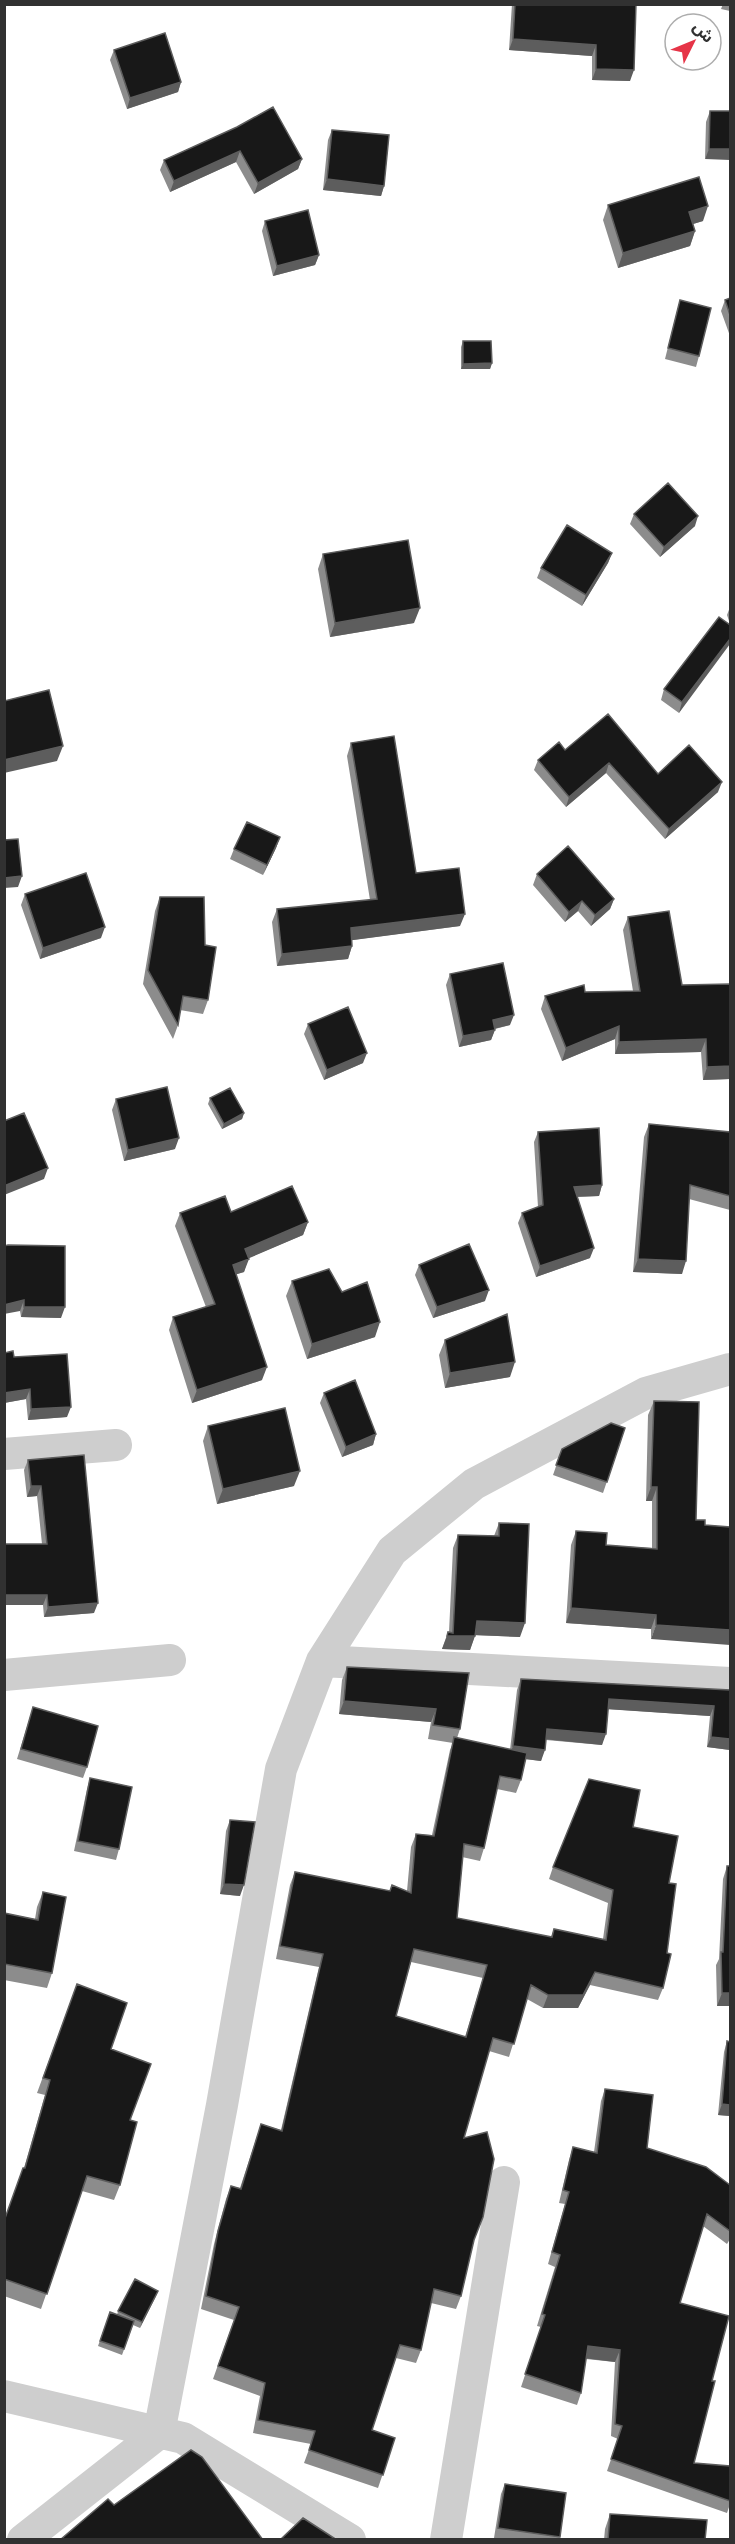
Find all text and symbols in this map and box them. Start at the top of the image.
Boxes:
north arrow [663,12,723,72]
text: ش [688,16,720,47]

